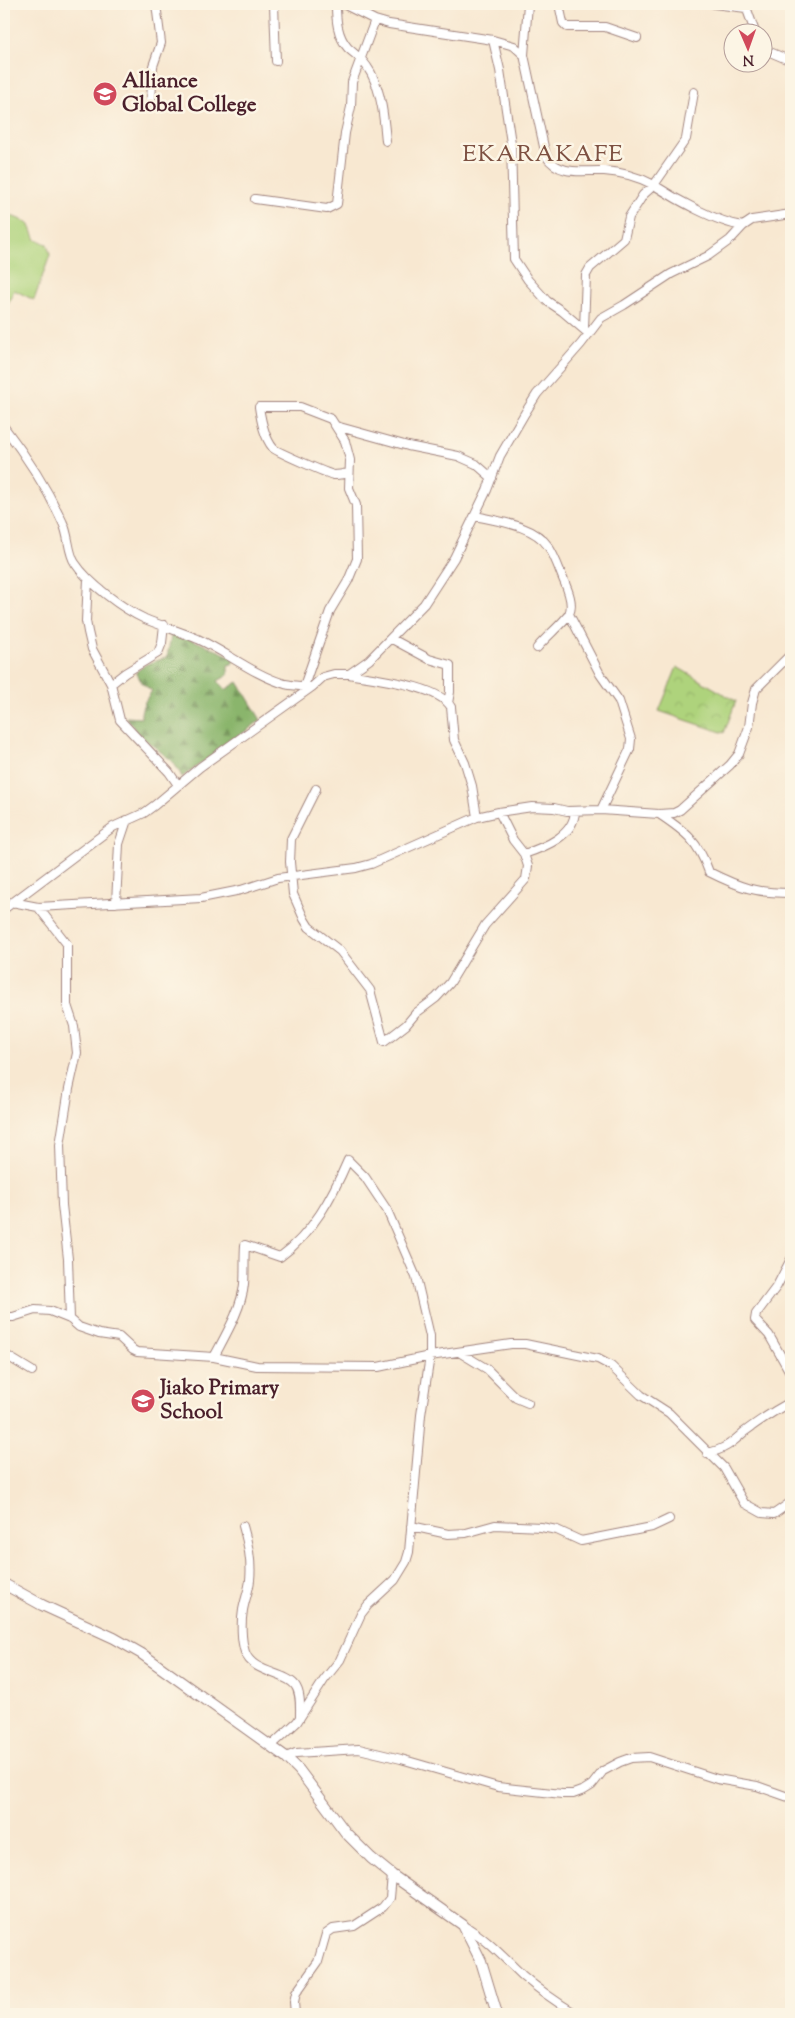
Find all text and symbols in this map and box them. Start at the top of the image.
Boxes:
north arrow [722,22,772,72]
text: N [742,49,754,69]
place label: Alliance Global College [122,67,257,121]
school or university icon: Alliance Global College [92,81,118,107]
district label: EKARAKAFE [462,138,624,172]
place label: Jiako Primary School [158,1374,280,1428]
school or university icon: Jiako Primary School [130,1388,156,1414]

